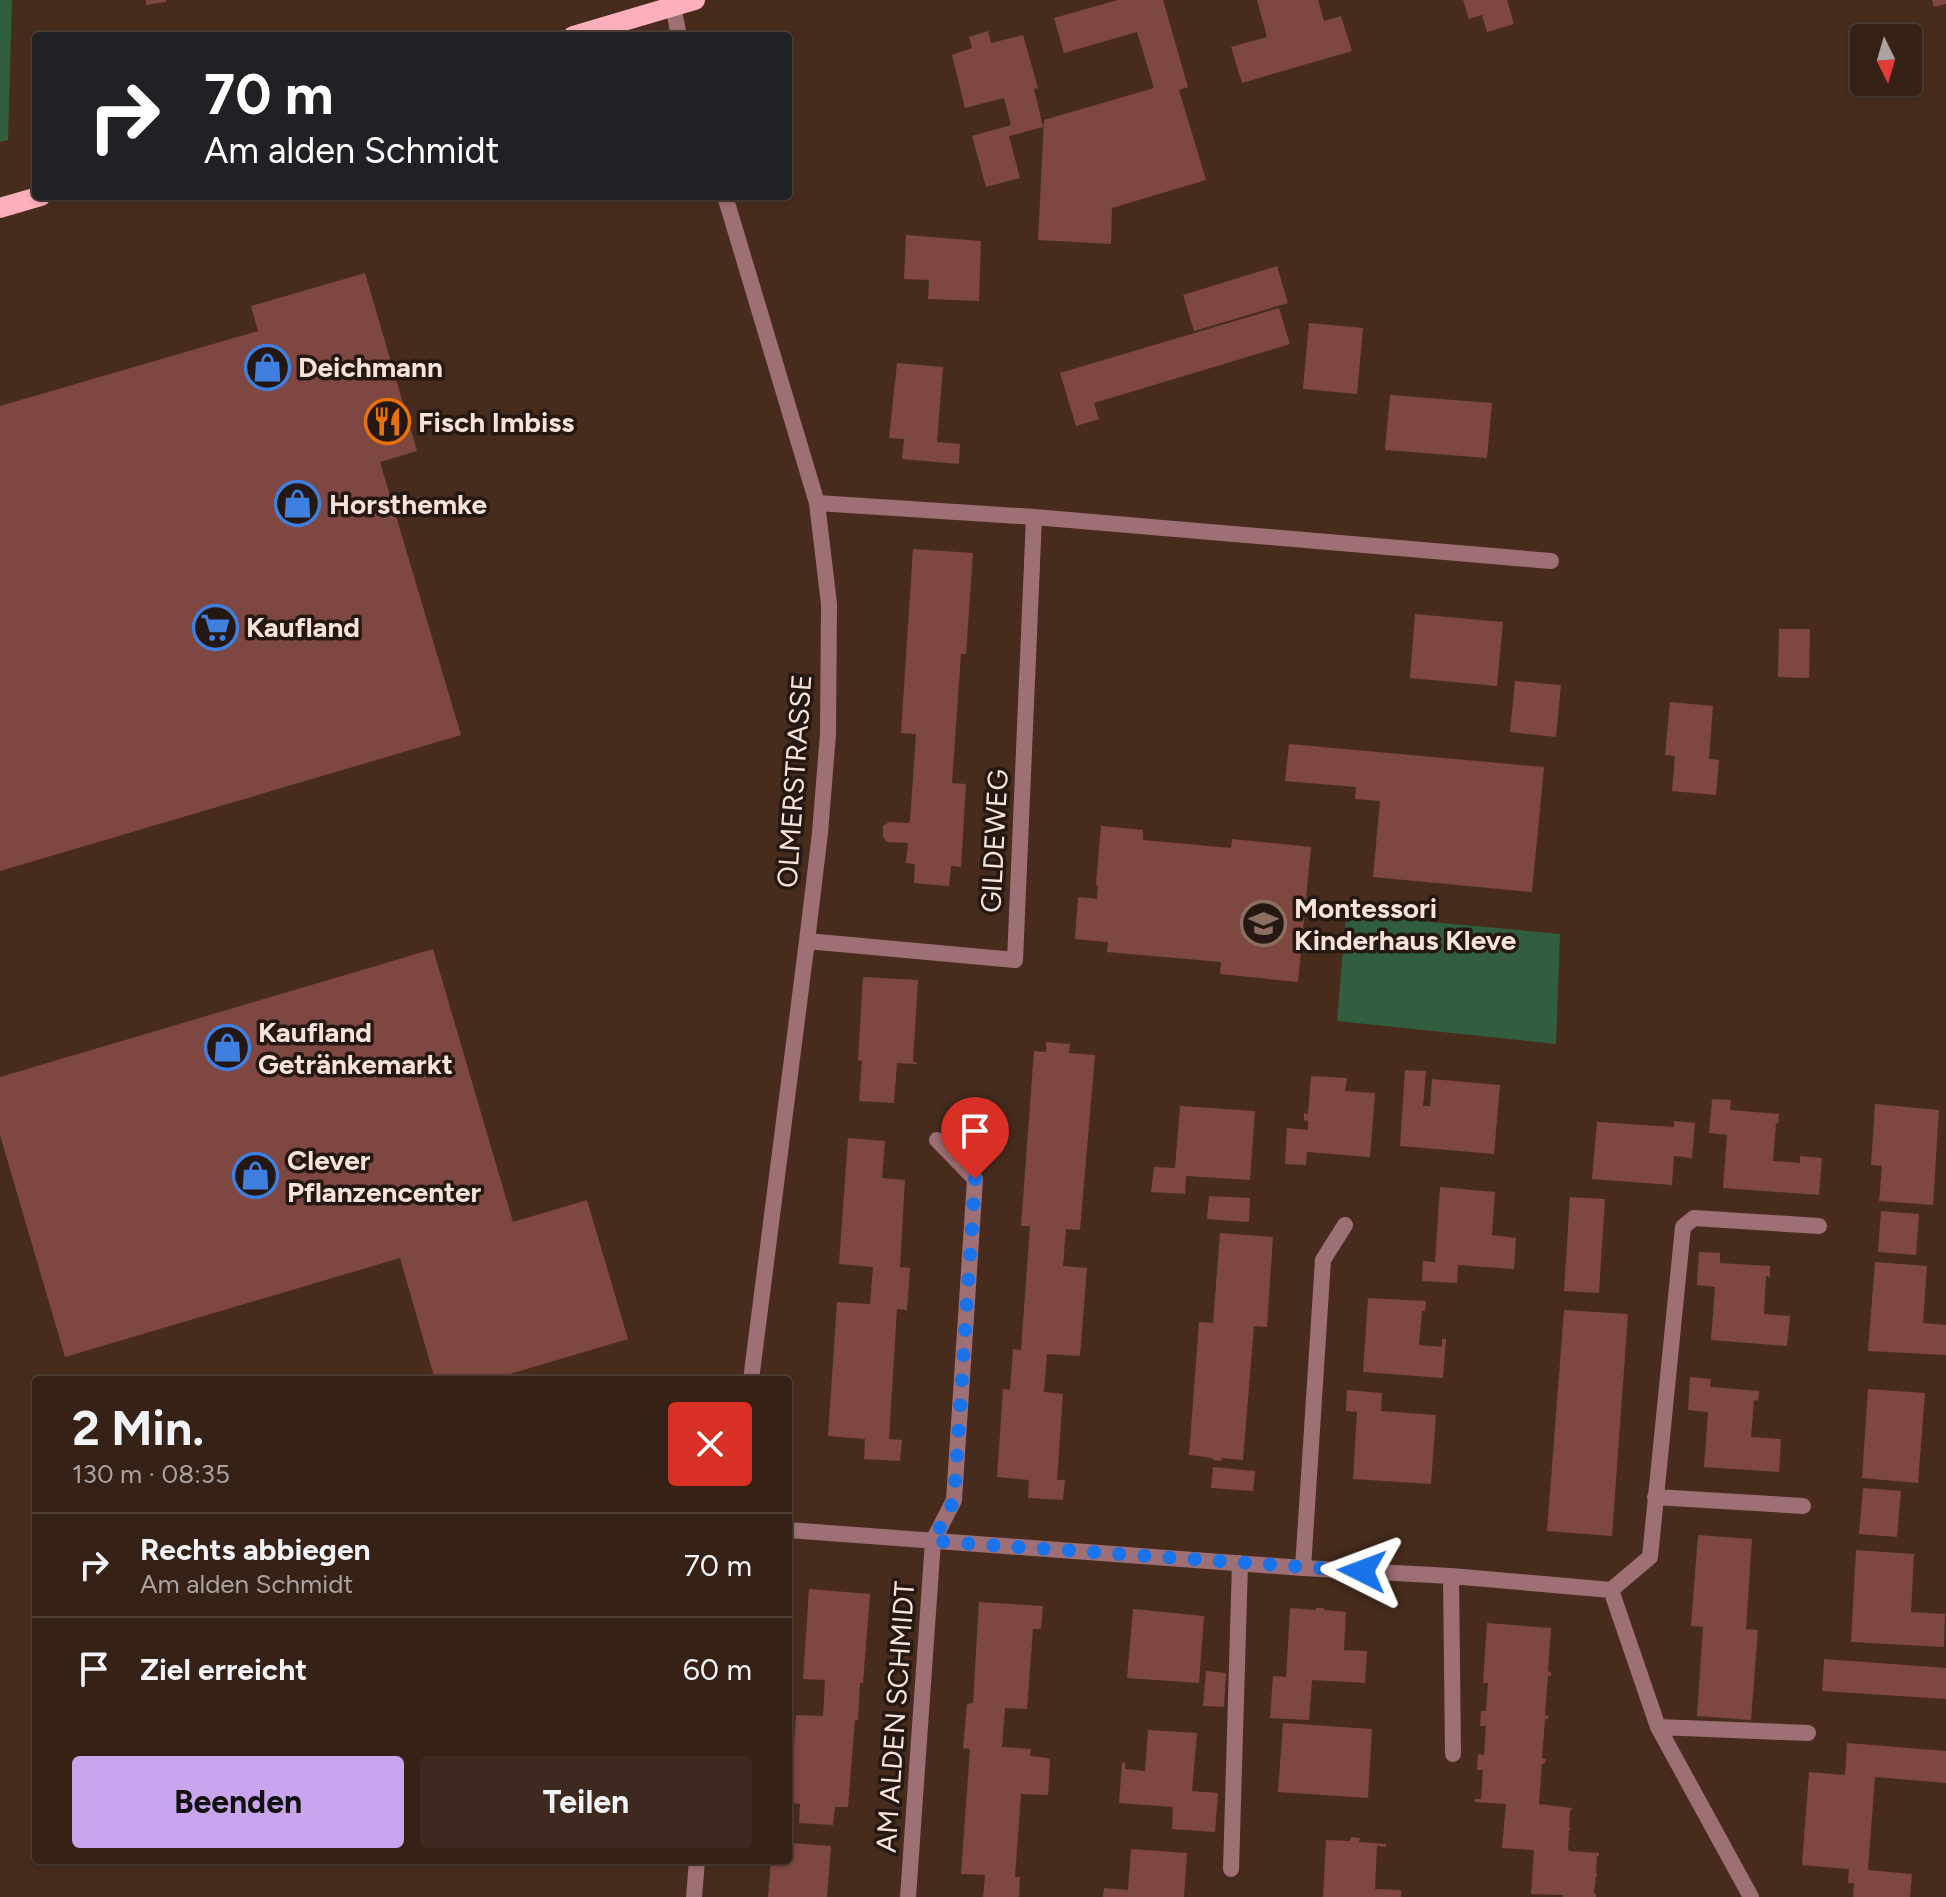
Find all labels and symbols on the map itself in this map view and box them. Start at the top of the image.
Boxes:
north arrow [1850,24,1922,96]
shop icon: Deichmann [243,343,291,391]
place label: Deichmann [298,350,443,384]
restaurant icon: Fisch Imbiss [363,398,411,446]
place label: Fisch Imbiss [418,405,574,439]
shop icon: Horsthemke [274,480,322,528]
place label: Horsthemke [329,487,487,521]
supermarket icon: Kaufland [191,603,239,651]
place label: Kaufland [246,610,360,644]
street label: OLMERSTRASSE [770,673,818,889]
street label: GILDEWEG [973,768,1015,914]
place label: Montessori Kinderhaus Kleve [1294,891,1516,957]
school or university icon: Montessori Kinderhaus Kleve [1239,900,1287,948]
place label: Kaufland Getränkemarkt [258,1015,453,1081]
shop icon: Kaufland Getränkemarkt [203,1024,251,1072]
pin [941,1097,1009,1179]
place label: Clever Pflanzencenter [287,1143,482,1209]
shop icon: Clever Pflanzencenter [232,1152,280,1200]
position arrow [1320,1529,1404,1613]
street label: AM ALDEN SCHMIDT [869,1580,921,1854]

